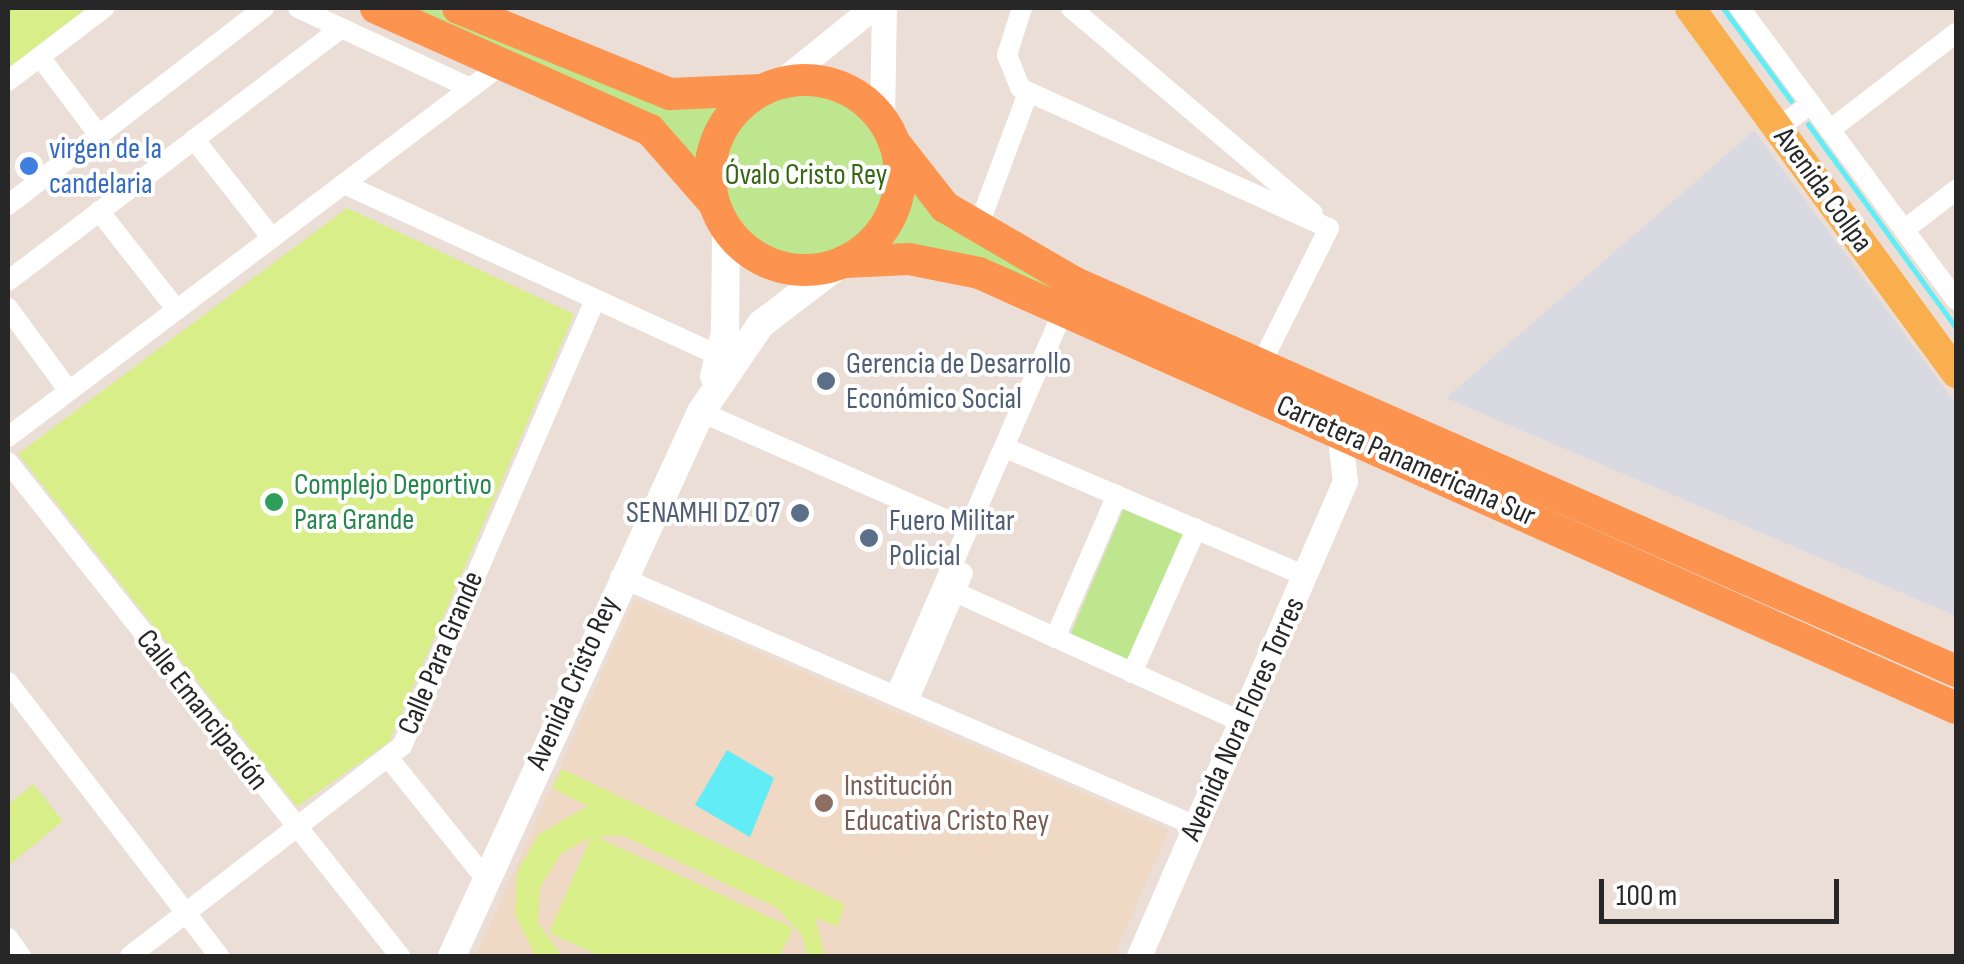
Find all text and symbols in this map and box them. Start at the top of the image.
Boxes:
street label: Avenida Collpa [1766,121,1880,259]
place label: virgen de la candelaria [49,131,162,202]
marker: virgen de la candelaria [18,155,40,177]
park label: Óvalo Cristo Rey [725,157,887,193]
place label: Gerencia de Desarrollo Económico Social [846,346,1071,416]
marker: Gerencia de Desarrollo Económico Social [815,370,837,392]
street label: Carretera Panamericana Sur [1271,388,1541,534]
place label: Complejo Deportivo Para Grande [294,467,492,538]
marker: Complejo Deportivo Para Grande [263,491,285,513]
place label: SENAMHI DZ 07 [626,495,780,531]
marker: SENAMHI DZ 07 [789,502,811,524]
place label: Fuero Militar Policial [889,503,1015,574]
marker: Fuero Militar Policial [858,527,880,549]
street label: Calle Para Grande [390,566,492,740]
street label: Avenida Cristo Rey [519,591,627,775]
street label: Avenida Nora Flores Torres [1173,592,1313,846]
street label: Calle Emancipación [128,622,276,798]
place label: Institución Educativa Cristo Rey [844,768,1049,838]
marker: Institución Educativa Cristo Rey [813,792,835,814]
scale bar [1604,859,1844,921]
text: 100 m [1616,878,1677,914]

